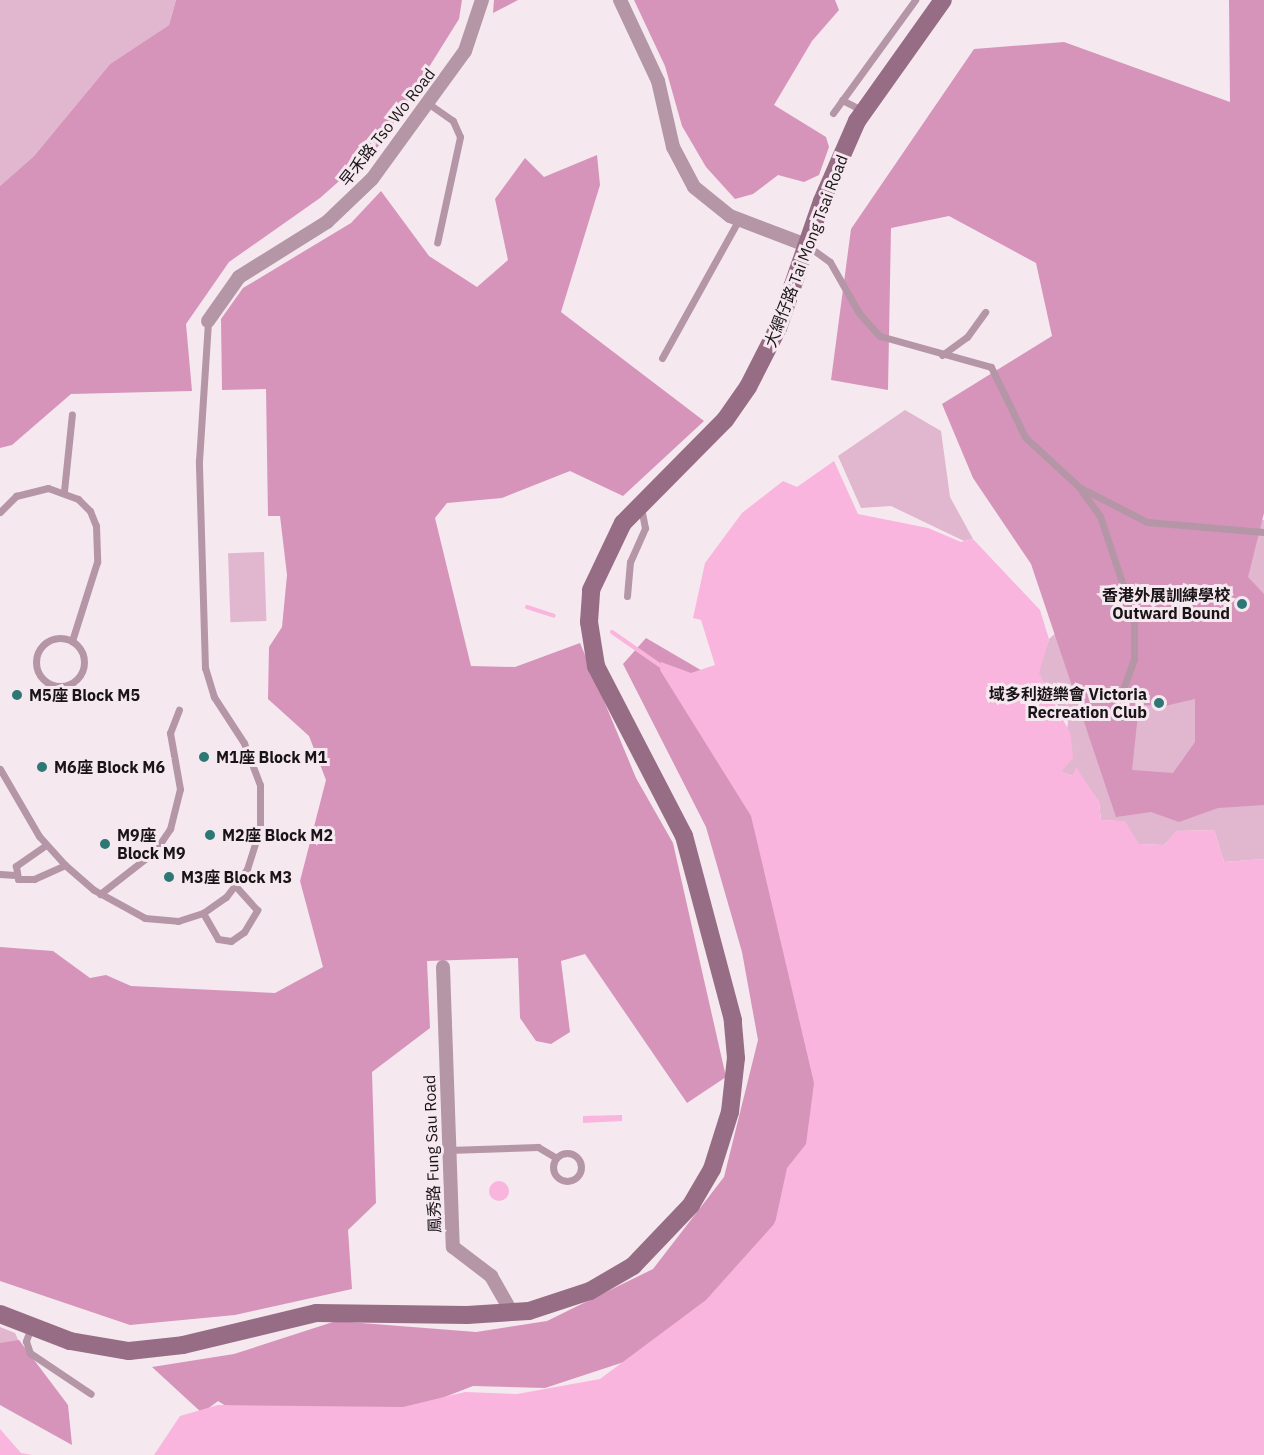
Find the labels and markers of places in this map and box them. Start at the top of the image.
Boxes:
place label: 香港外展訓練學校 Outward Bound [1102,585,1230,623]
marker: 香港外展訓練學校 Outward Bound [1235,597,1249,611]
place label: 域多利遊樂會 Victoria Recreation Club [989,684,1147,722]
place label: M5座 Block M5 [29,685,140,705]
marker: M5座 Block M5 [10,688,24,702]
marker: 域多利遊樂會 Victoria Recreation Club [1152,696,1166,710]
place label: M1座 Block M1 [216,747,327,767]
marker: M1座 Block M1 [197,750,211,764]
place label: M6座 Block M6 [54,757,165,777]
marker: M6座 Block M6 [35,760,49,774]
place label: M9座 Block M9 [117,825,186,863]
place label: M2座 Block M2 [222,825,333,845]
marker: M2座 Block M2 [203,828,217,842]
marker: M9座 Block M9 [98,837,112,851]
place label: M3座 Block M3 [181,867,292,887]
marker: M3座 Block M3 [162,870,176,884]

